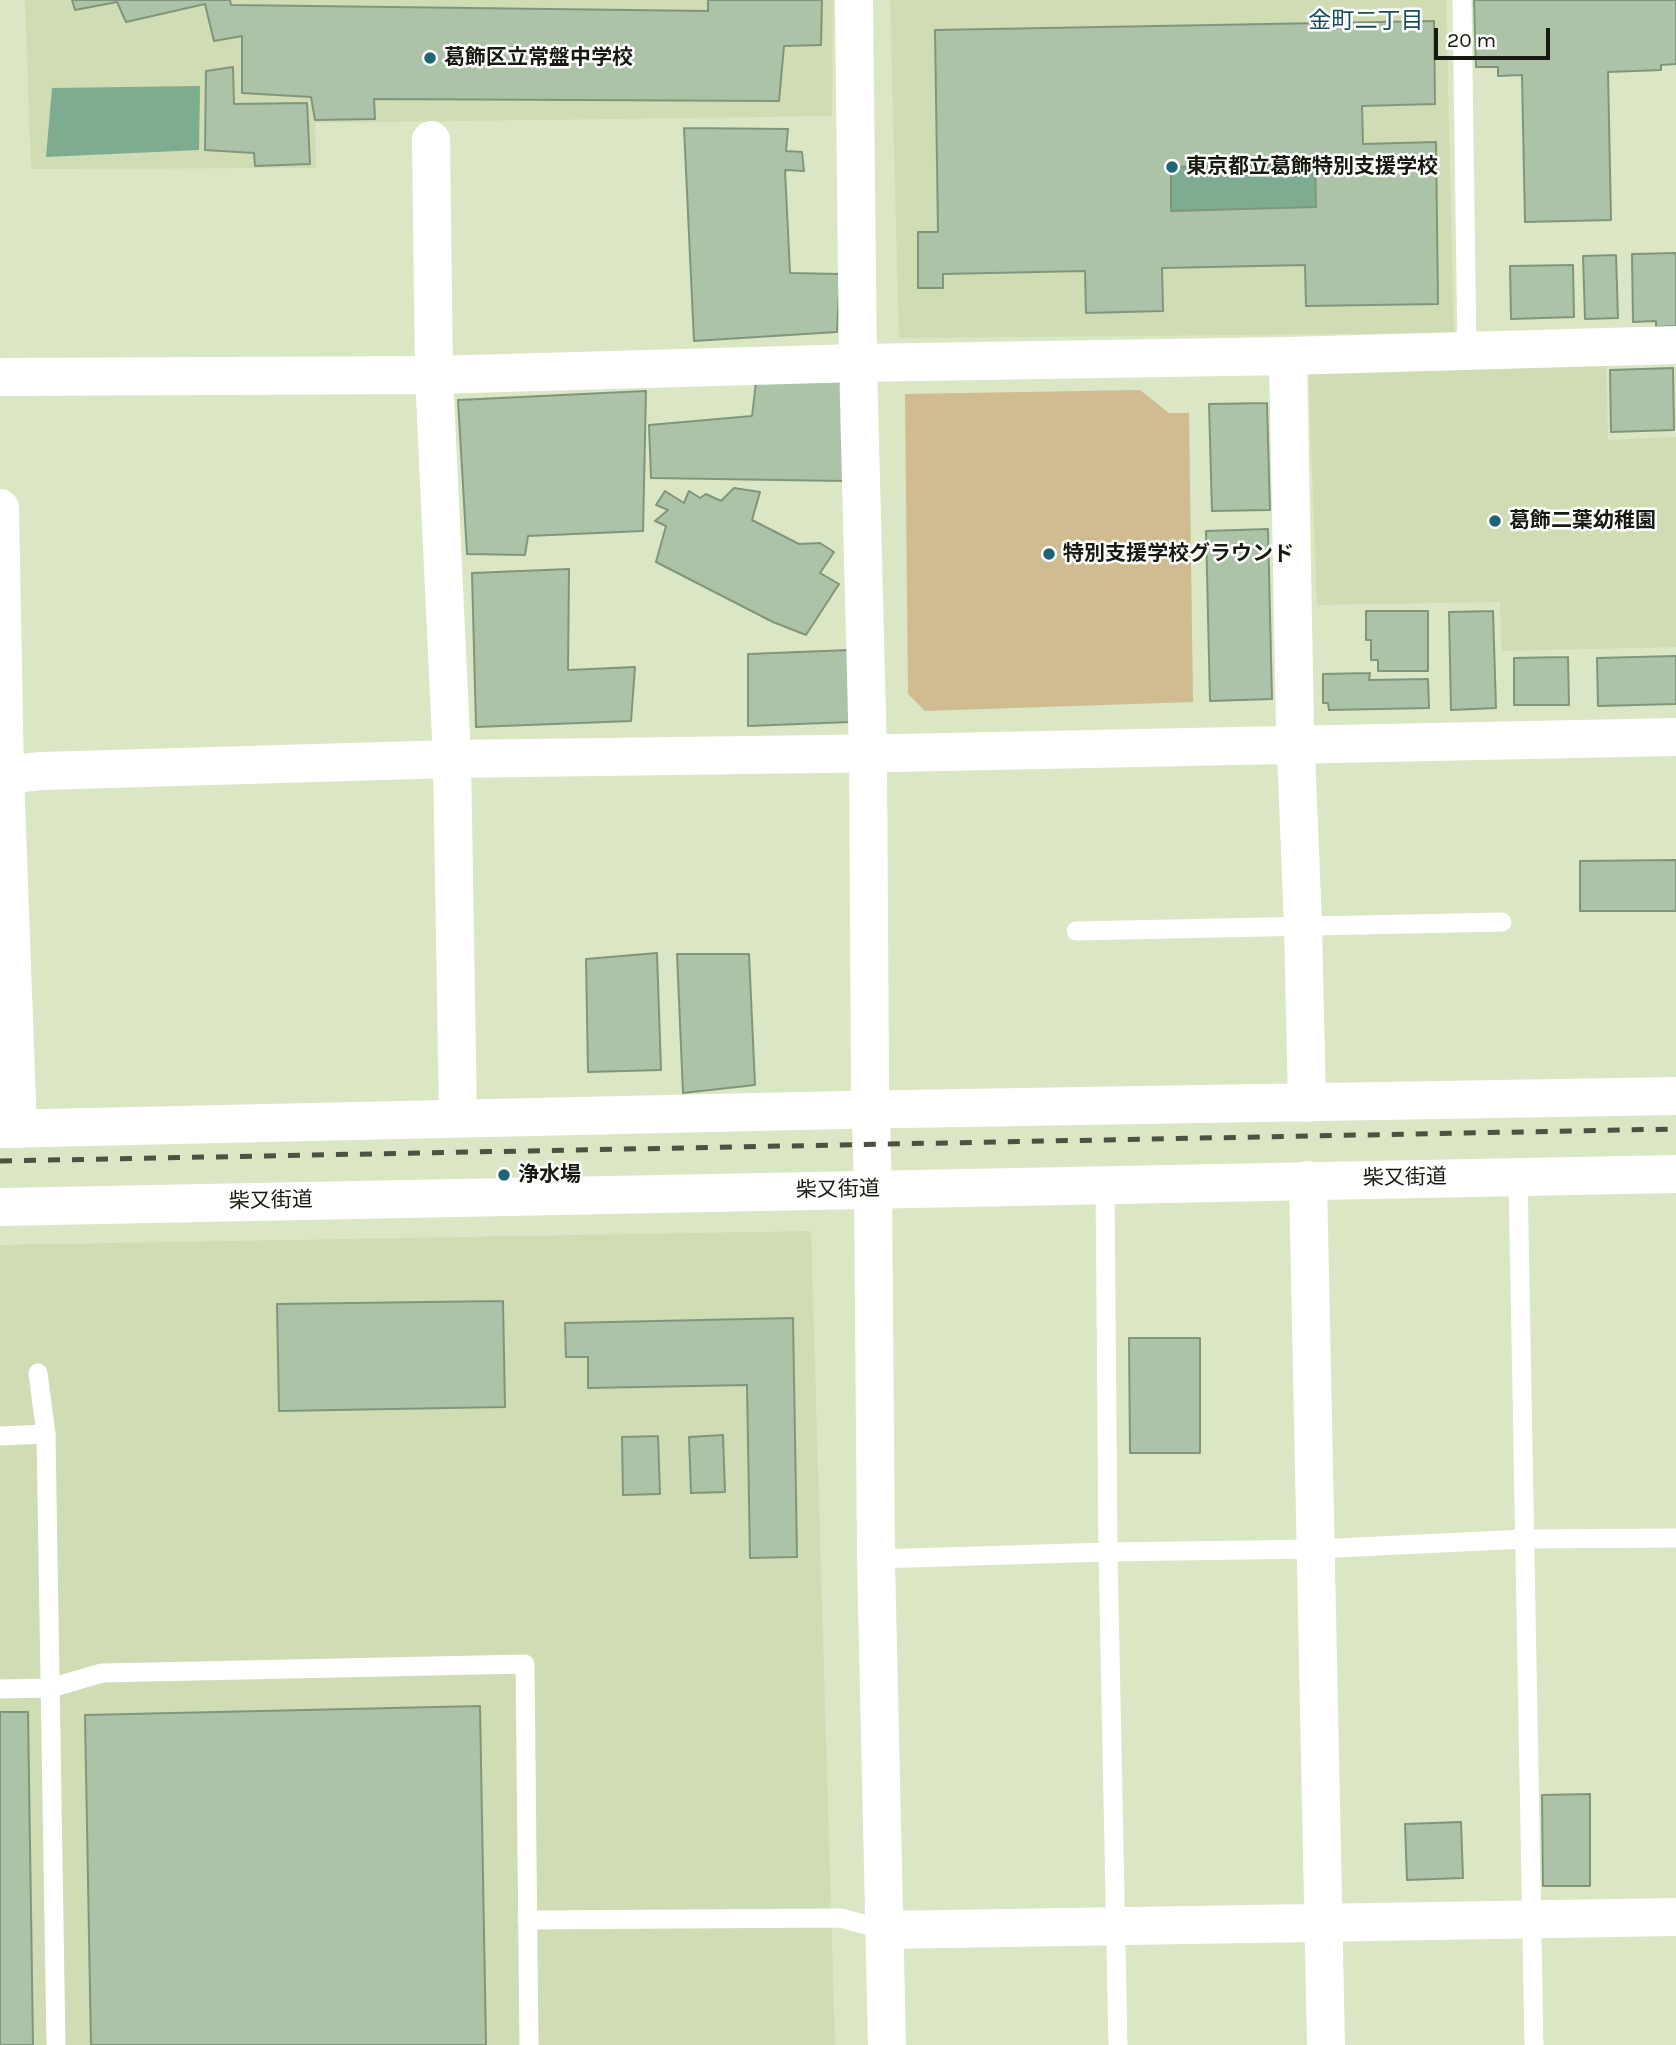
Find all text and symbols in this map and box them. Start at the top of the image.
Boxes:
district label: 金町二丁目 [1309,7,1423,35]
scale bar [1438,14,1554,58]
text: 20 m [1447,28,1496,52]
place label: 葛飾区立常盤中学校 [444,45,633,71]
marker: 葛飾区立常盤中学校 [422,50,438,66]
place label: 東京都立葛飾特別支援学校 [1186,154,1438,180]
marker: 東京都立葛飾特別支援学校 [1164,159,1180,175]
place label: 葛飾二葉幼稚園 [1509,508,1656,534]
marker: 葛飾二葉幼稚園 [1487,513,1503,529]
place label: 特別支援学校グラウンド [1063,541,1294,567]
marker: 特別支援学校グラウンド [1041,546,1057,562]
place label: 浄水場 [518,1162,581,1188]
street label: 柴又街道 [1363,1165,1447,1191]
marker: 浄水場 [496,1167,512,1183]
street label: 柴又街道 [796,1177,880,1203]
street label: 柴又街道 [229,1188,313,1214]

